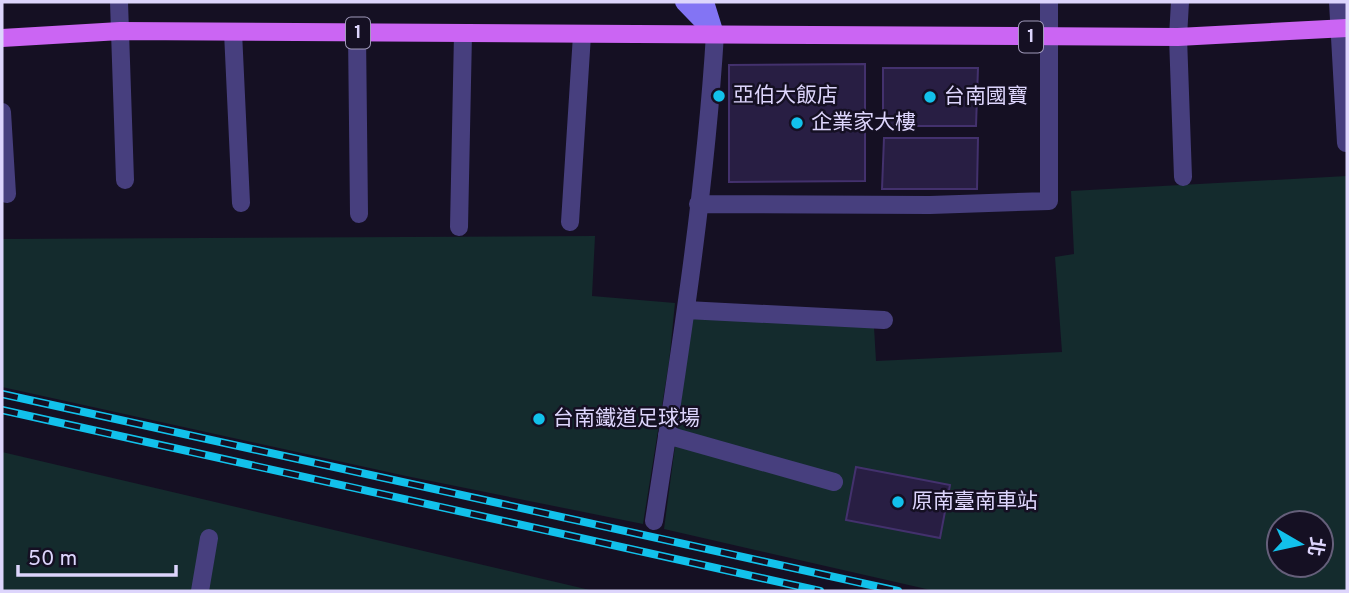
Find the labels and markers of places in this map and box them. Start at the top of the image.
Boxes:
place label: 亞伯大飯店 [733,83,838,110]
place label: 台南國寶 [944,84,1028,111]
marker: 亞伯大飯店 [711,88,727,104]
marker: 台南國寶 [922,89,938,105]
place label: 企業家大樓 [811,110,916,137]
marker: 企業家大樓 [789,115,805,131]
place label: 台南鐵道足球場 [553,406,700,433]
marker: 台南鐵道足球場 [531,411,547,427]
place label: 原南臺南車站 [912,489,1038,516]
marker: 原南臺南車站 [890,494,906,510]

